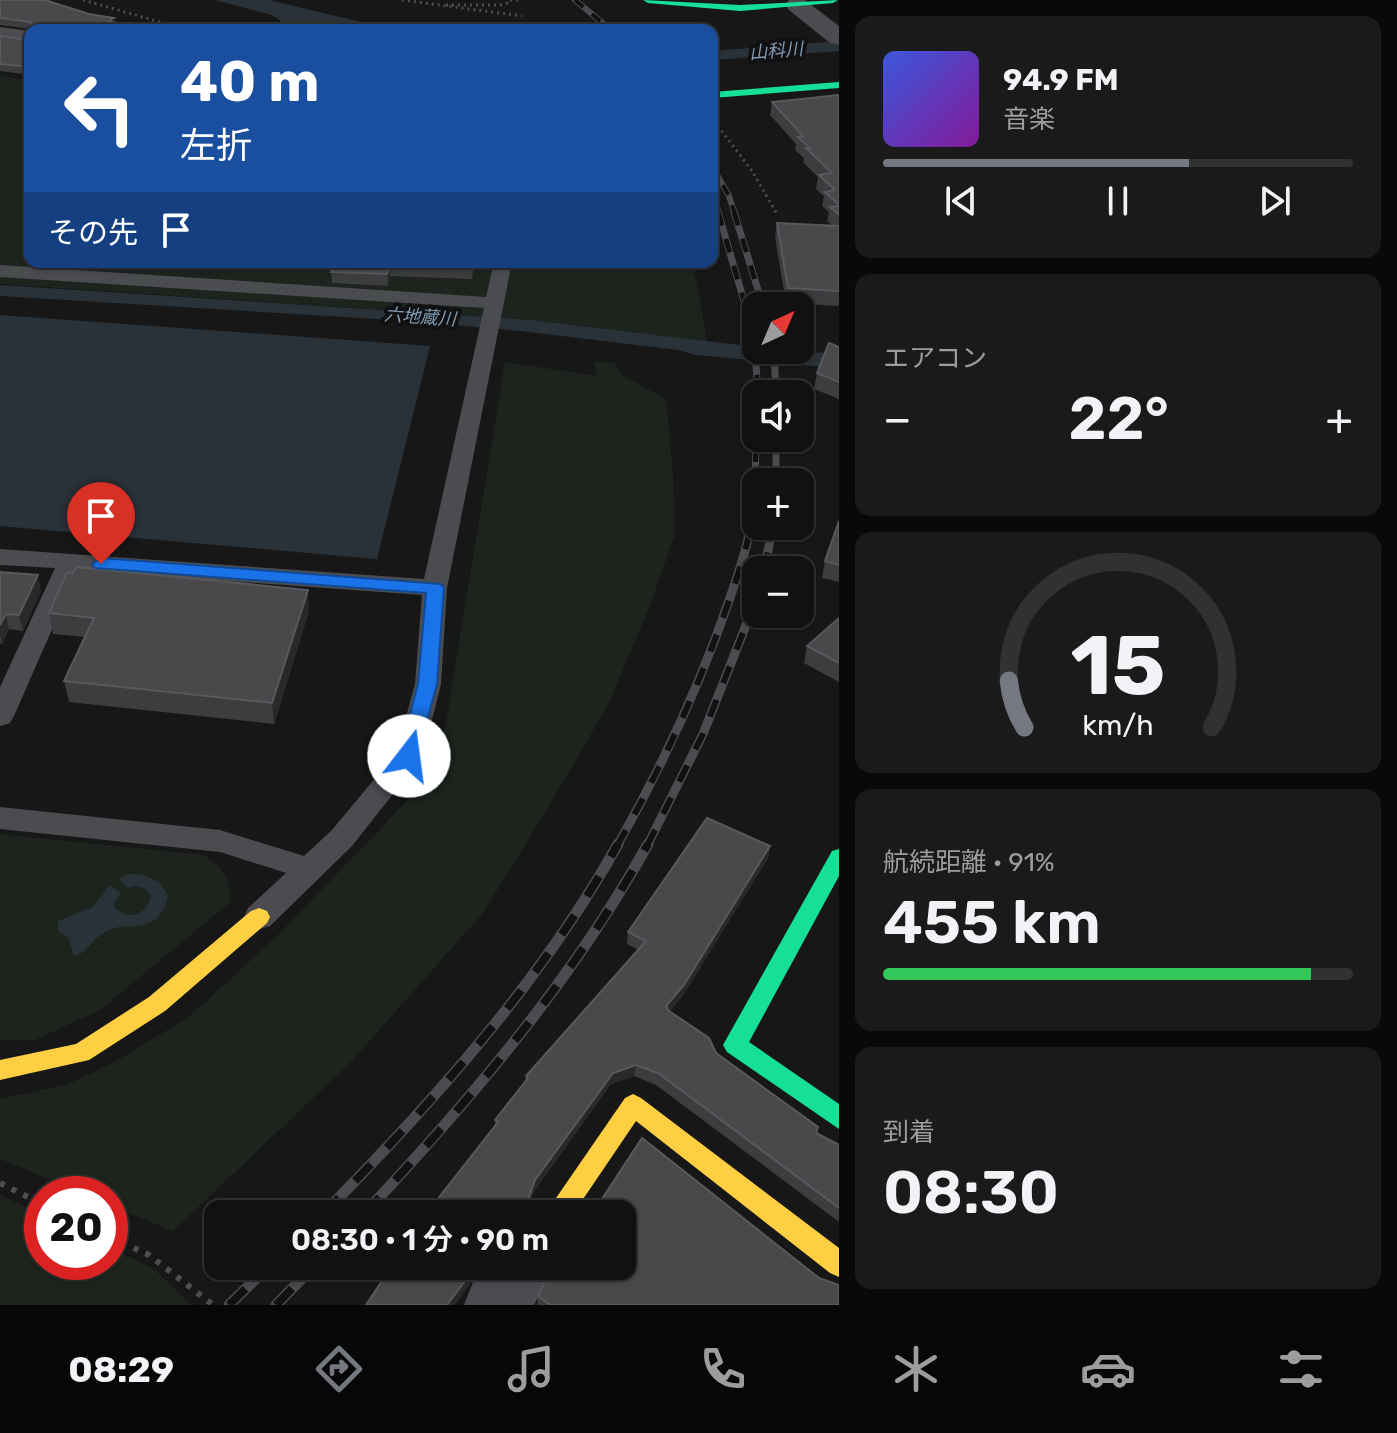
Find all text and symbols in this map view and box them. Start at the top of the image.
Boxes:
water label: 山科川 [748,38,806,64]
text: 40 m [180,49,320,115]
icon: left [48,56,152,160]
text: 94.9 FM [1003,62,1119,98]
text: 音楽 [1003,104,1055,135]
text: 左折 [180,124,252,167]
icon: previous [939,179,983,223]
icon: pause [1096,179,1140,223]
icon: next [1253,179,1297,223]
icon: arrive [154,208,198,252]
text: その先 [48,215,138,251]
north arrow [742,292,814,364]
map controls [742,292,814,628]
water label: 六地蔵川 [383,304,459,331]
text: エアコン [883,343,987,374]
button: sound [742,380,814,452]
text: 22° [1068,383,1169,454]
text: − [883,393,912,445]
text: + [1326,393,1353,445]
button: + [742,468,814,540]
pin [67,482,135,564]
icon: arrive [79,494,123,538]
button: − [742,556,814,628]
text: 15 [1070,616,1166,715]
text: km/h [1082,709,1154,743]
position arrow [367,714,451,798]
text: 航続距離 · 91% [883,847,1055,878]
text: 455 km [883,887,1101,958]
text: 到着 [883,1117,935,1148]
text: 08:30 [883,1157,1059,1228]
speed limit sign: 20 [24,1176,128,1280]
text: 08:30 · 1 分 · 90 m [291,1222,549,1258]
icon: directions [311,1341,367,1397]
icon: music [503,1341,559,1397]
icon: phone [695,1341,751,1397]
icon: climate [888,1341,944,1397]
icon: car [1080,1341,1136,1397]
icon: filters [1273,1341,1329,1397]
text: 08:29 [68,1348,174,1391]

